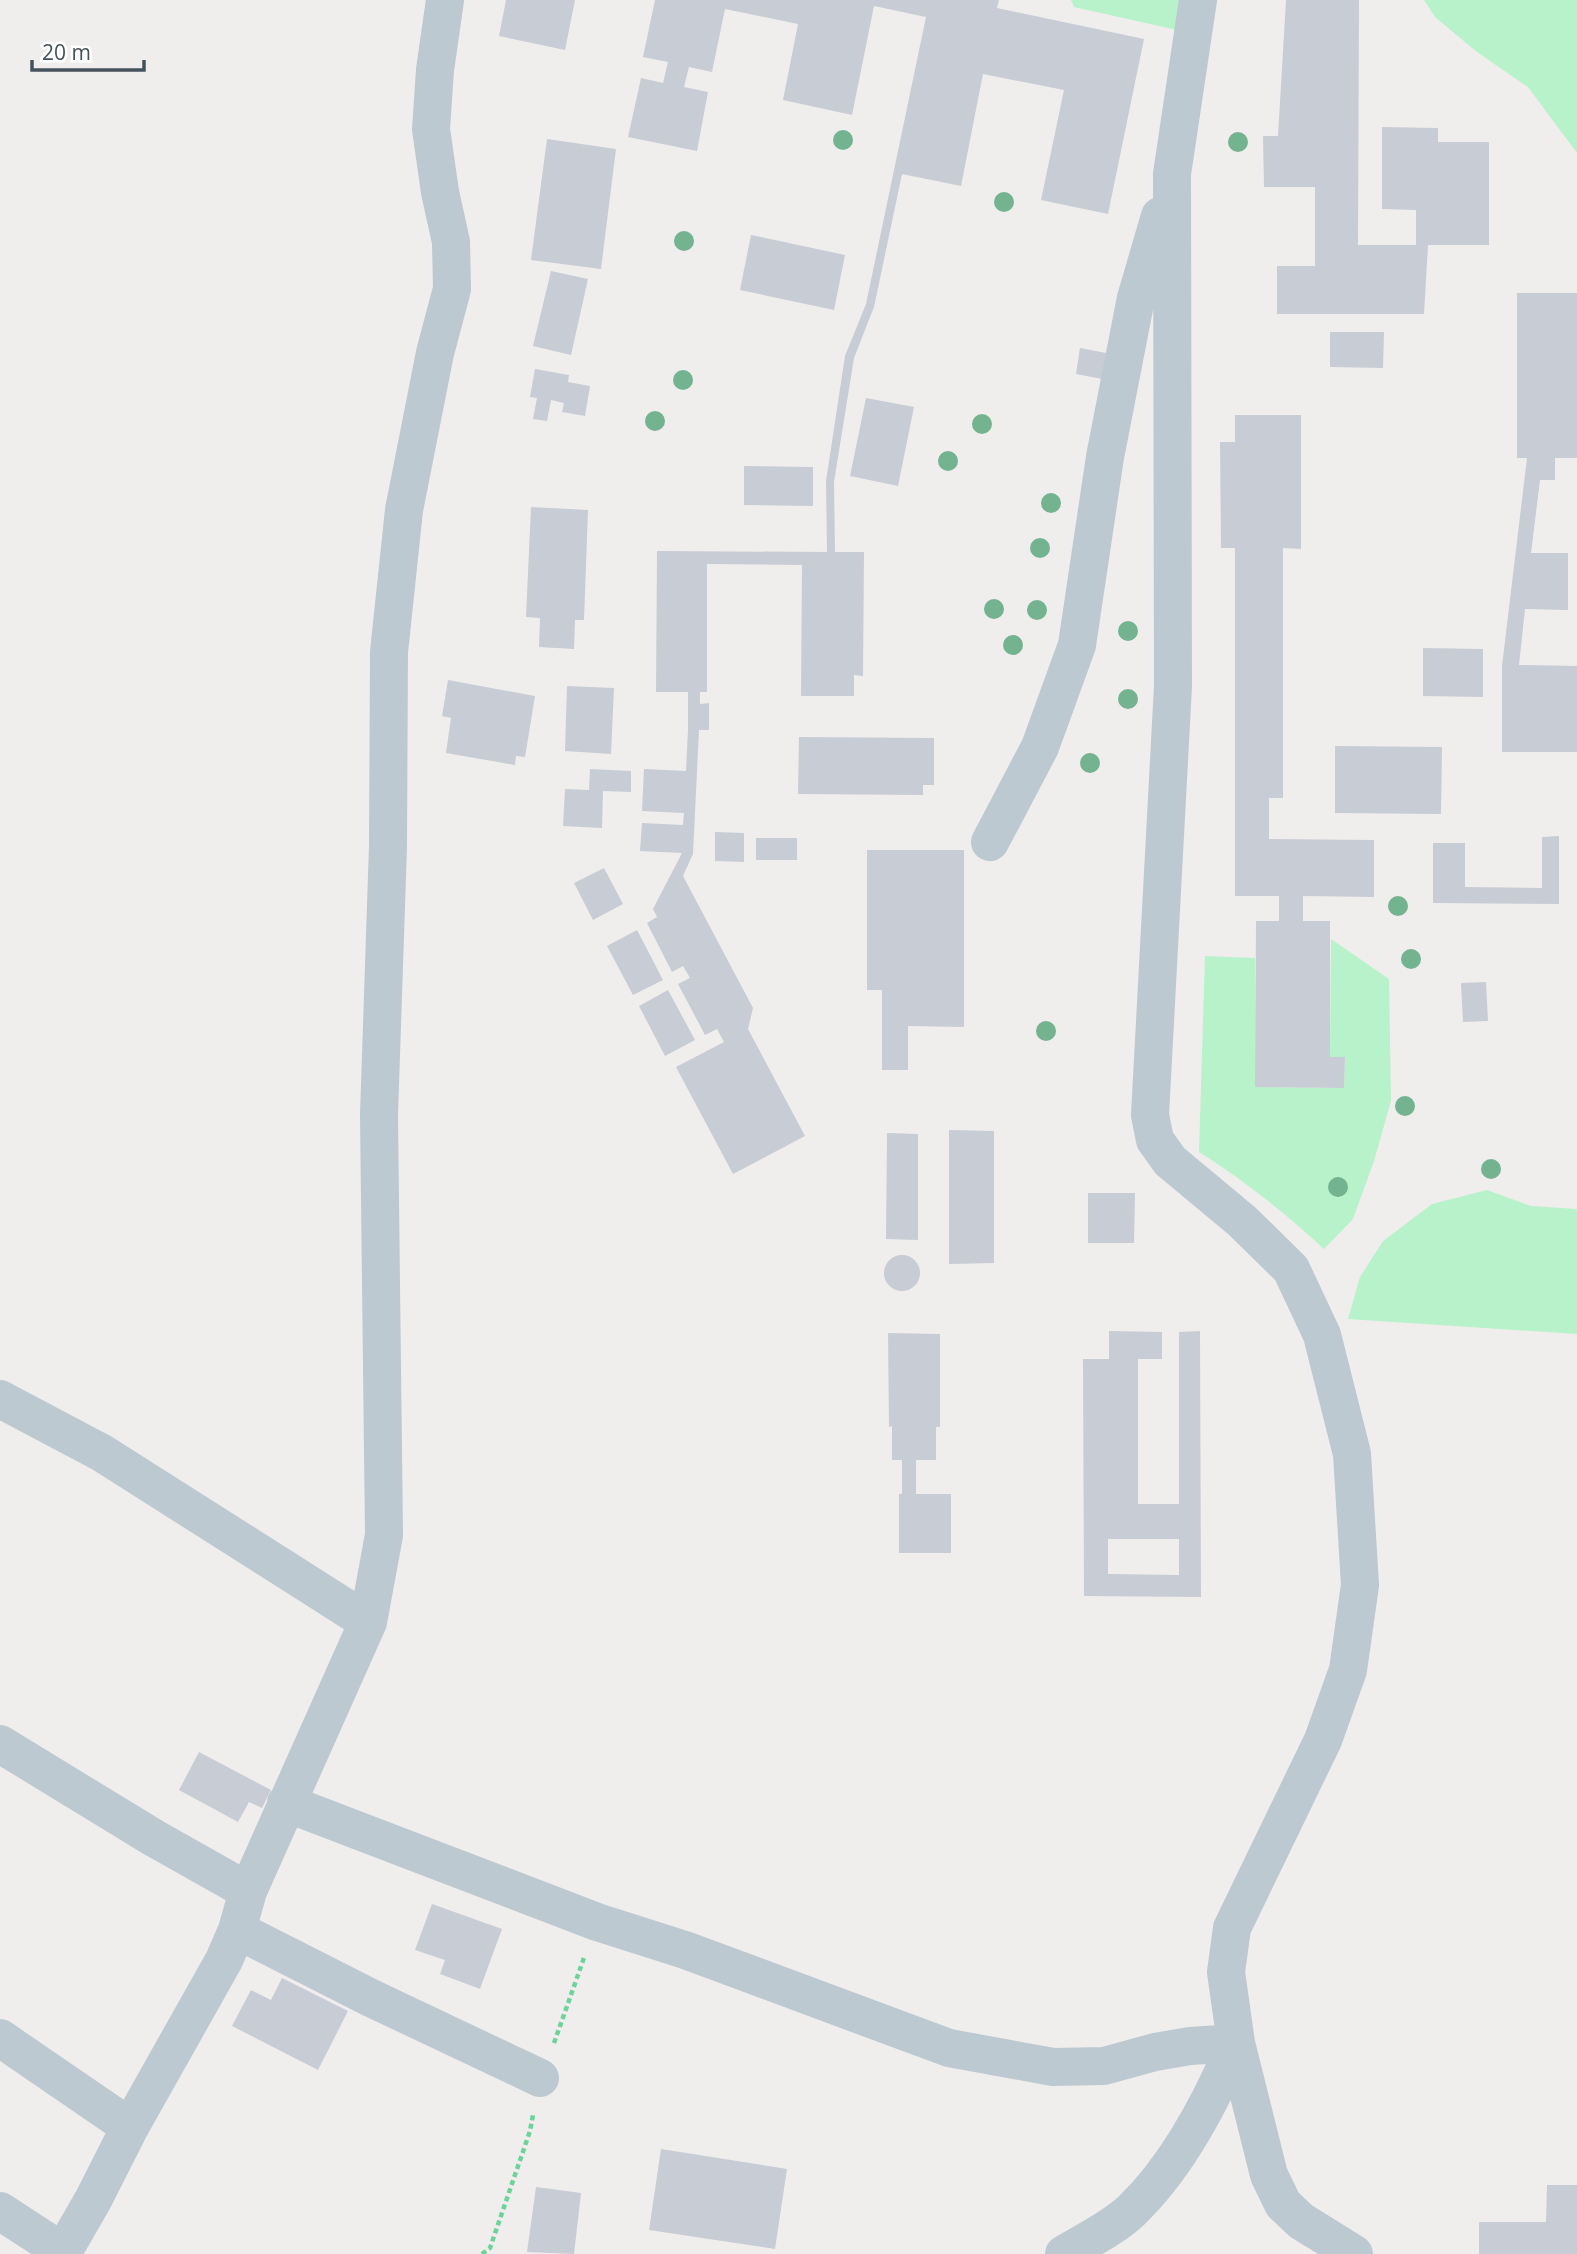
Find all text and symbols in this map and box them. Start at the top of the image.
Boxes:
scale bar [32,28,144,72]
text: 20 m [42,38,91,66]

